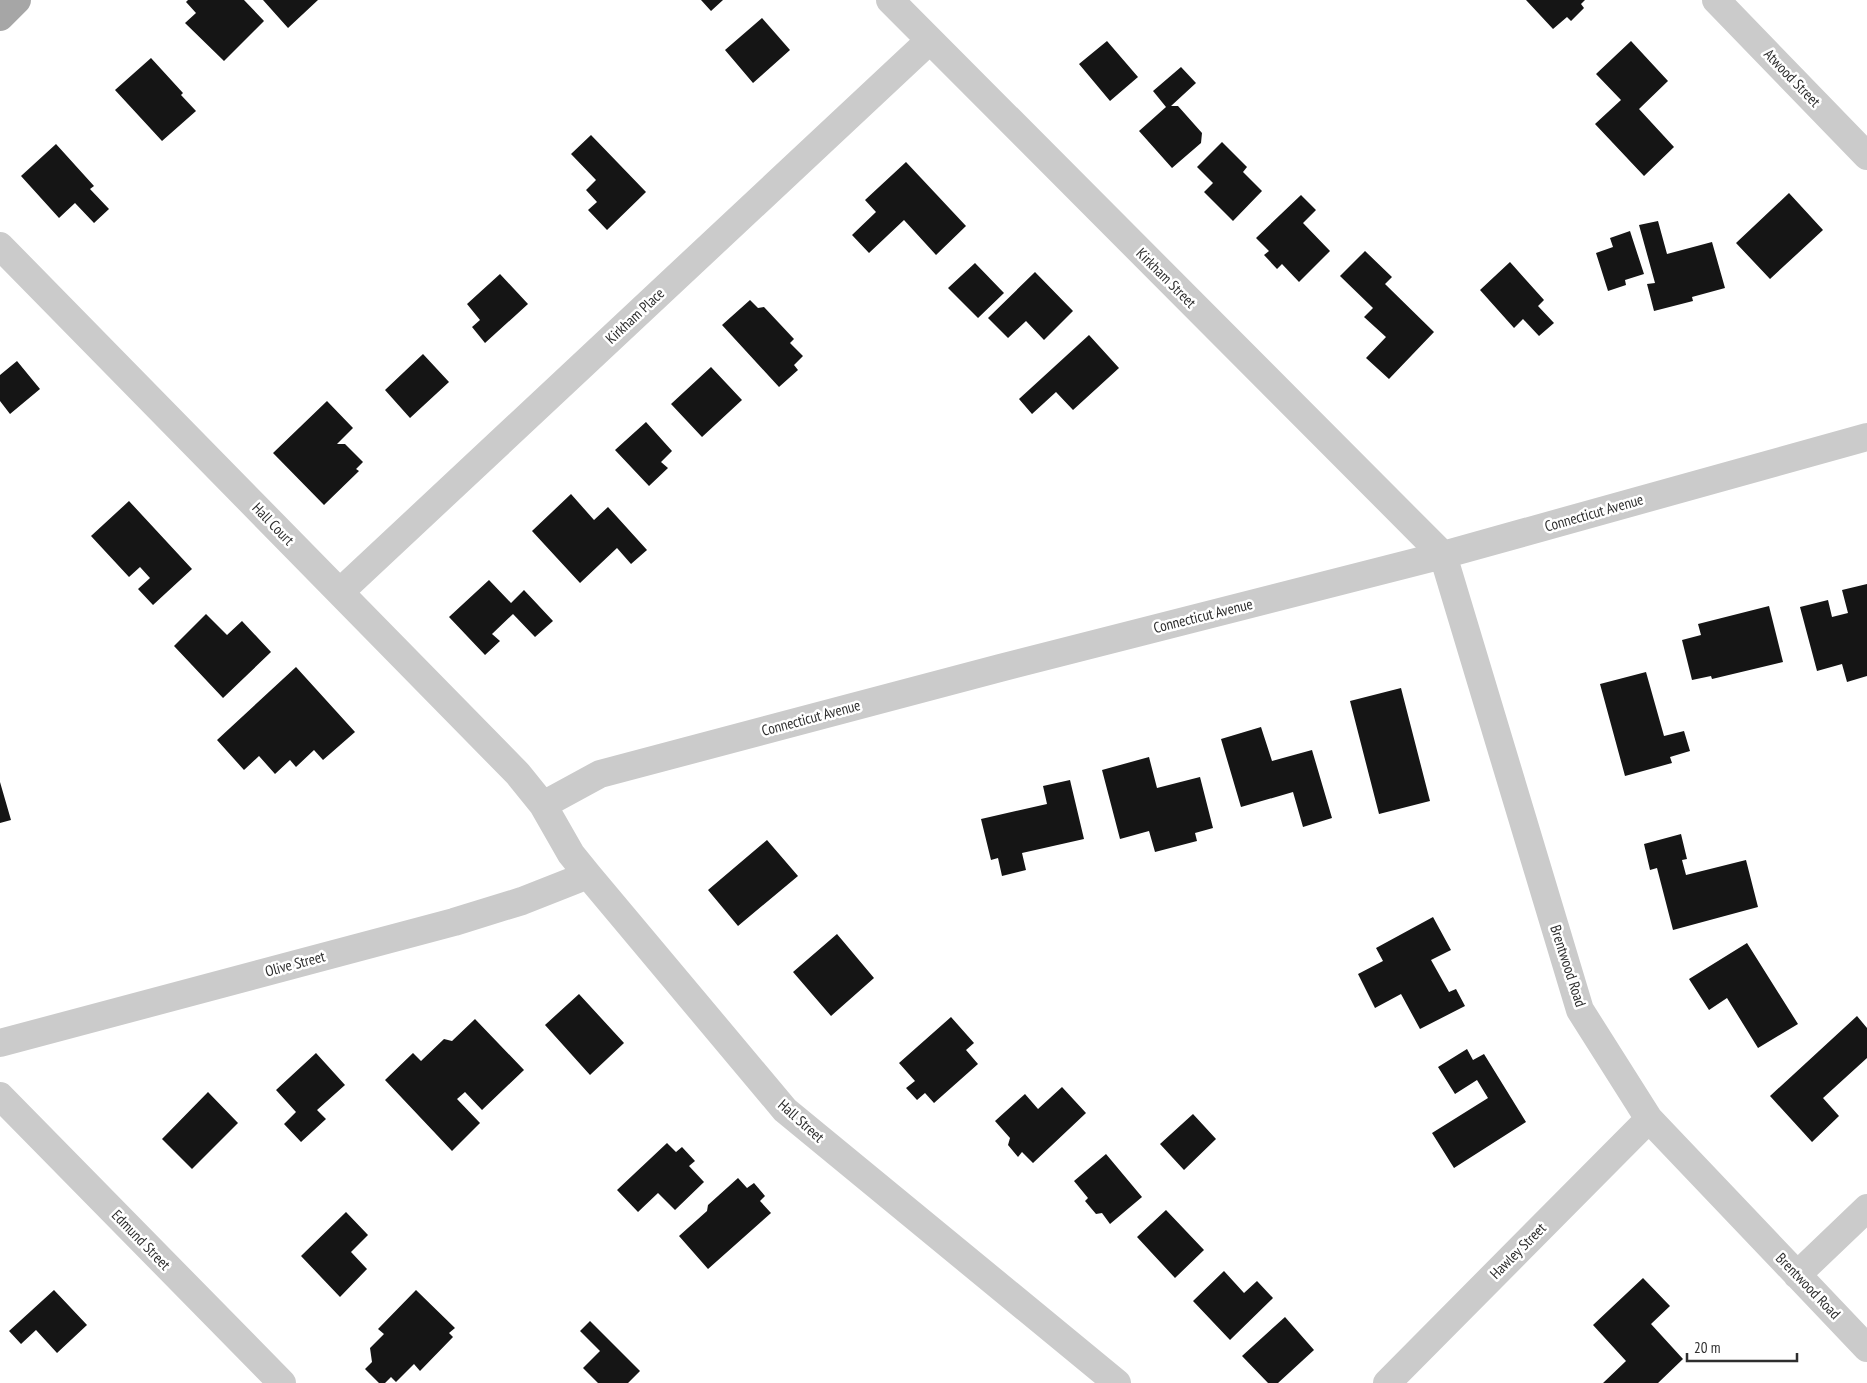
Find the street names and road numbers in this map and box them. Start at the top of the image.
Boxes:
street label: Atwood Street [1760,45,1825,111]
street label: Kirkham Street [1132,244,1200,312]
street label: Kirkham Place [601,284,668,348]
street label: Connecticut Avenue [1542,489,1645,536]
street label: Hall Court [248,498,298,549]
street label: Connecticut Avenue [1151,594,1254,637]
street label: Connecticut Avenue [759,695,862,740]
street label: Brentwood Road [1546,922,1591,1009]
street label: Olive Street [263,946,327,981]
street label: Hall Street [774,1095,828,1146]
street label: Edmund Street [108,1206,175,1274]
street label: Hawley Street [1486,1219,1550,1283]
street label: Brentwood Road [1772,1248,1845,1323]

